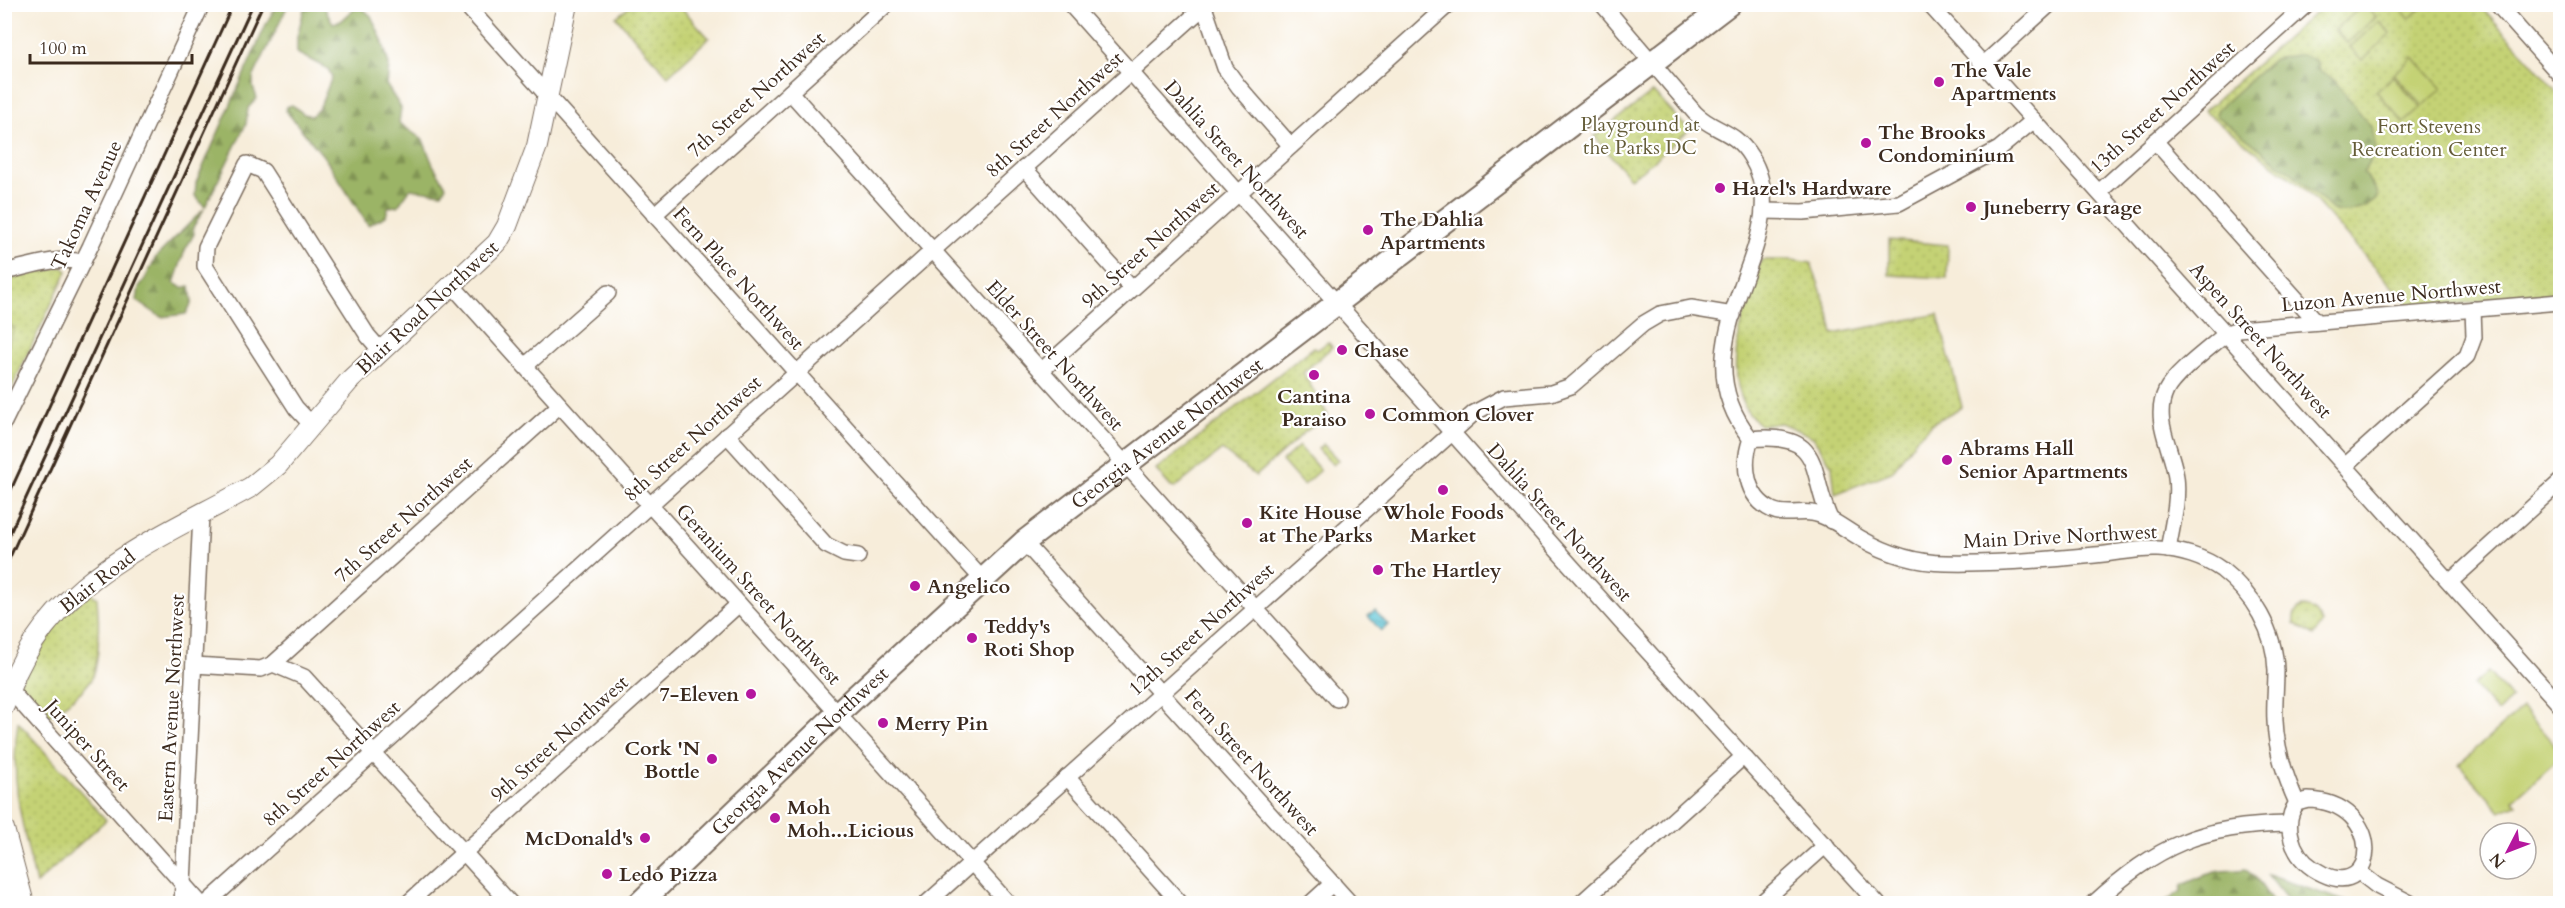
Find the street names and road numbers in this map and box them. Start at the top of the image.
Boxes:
street label: 7th Street Northwest [682,25,832,164]
street label: 13th Street Northwest [2084,34,2241,180]
street label: 8th Street Northwest [980,45,1130,184]
street label: Dahlia Street Northwest [1158,74,1316,245]
street label: Takoma Avenue [45,136,128,275]
street label: 9th Street Northwest [1076,175,1226,314]
street label: Fern Place Northwest [667,201,811,356]
street label: Blair Road Northwest [350,234,505,381]
street label: Aspen Street Northwest [2183,256,2339,425]
street label: Luzon Avenue Northwest [2280,272,2503,319]
street label: Elder Street Northwest [980,274,1130,437]
street label: Georgia Avenue Northwest [1065,351,1269,515]
street label: 8th Street Northwest [618,369,768,508]
street label: Dahlia Street Northwest [1481,437,1639,608]
street label: 7th Street Northwest [329,450,479,589]
street label: Geranium Street Northwest [670,498,848,691]
street label: Main Drive Northwest [1962,518,2158,555]
street label: Blair Road [54,543,141,620]
street label: 12th Street Northwest [1123,556,1280,702]
street label: Eastern Avenue Northwest [152,593,191,823]
street label: Georgia Avenue Northwest [705,660,895,842]
street label: 9th Street Northwest [485,669,635,808]
street label: Fern Street Northwest [1178,683,1325,842]
street label: Juniper Street [37,691,137,798]
street label: 8th Street Northwest [257,694,407,833]

